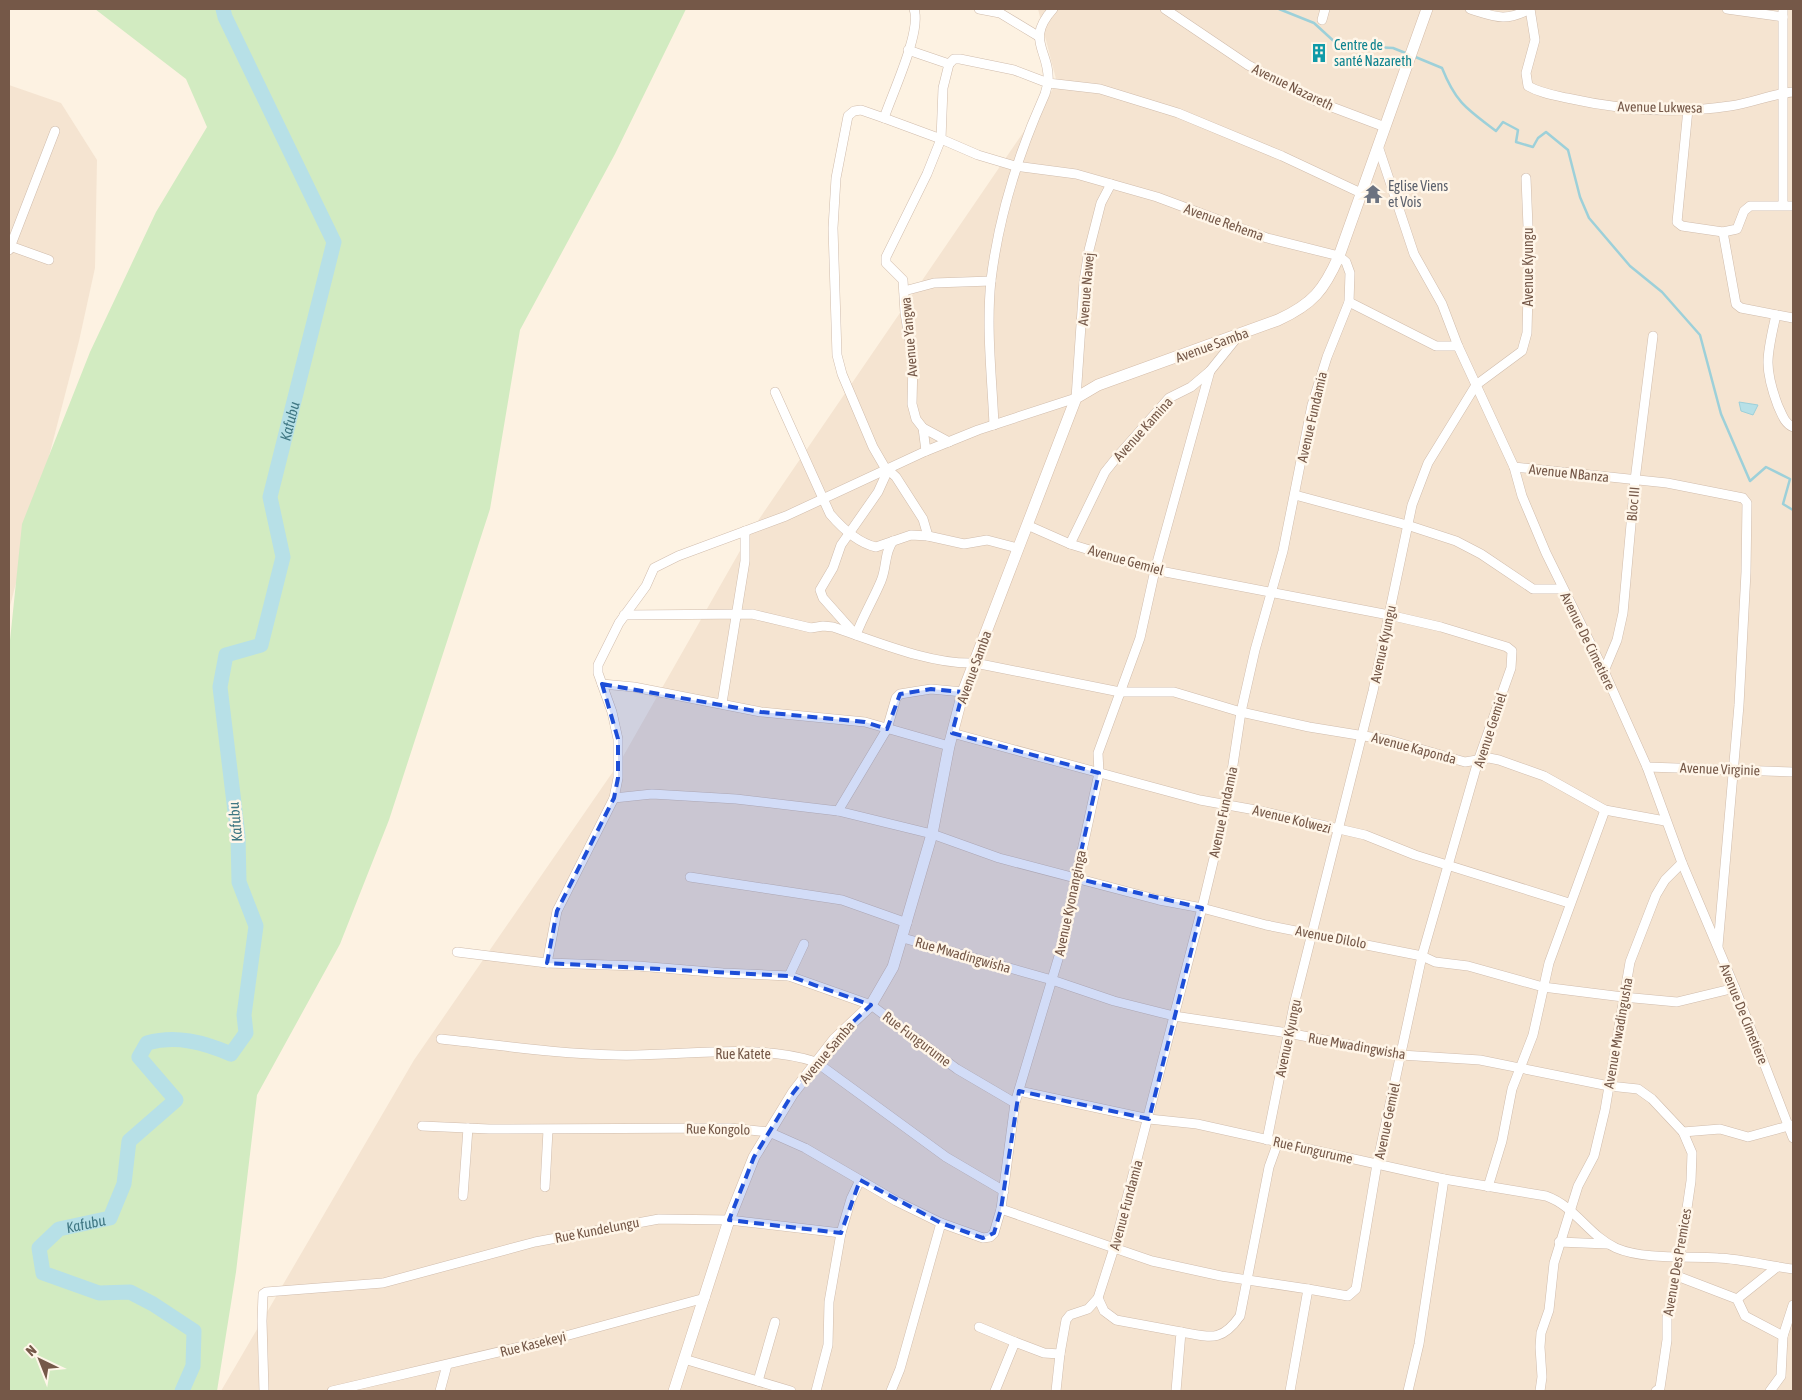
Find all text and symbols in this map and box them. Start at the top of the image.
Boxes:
place label: Centre de santé Nazareth [1334,37,1412,69]
building icon: Centre de santé Nazareth [1308,42,1330,64]
street label: Avenue Nazareth [1250,60,1336,114]
street label: Avenue Lukwesa [1617,98,1703,116]
place label: Eglise Viens et Vois [1388,178,1448,210]
temple icon: Eglise Viens et Vois [1362,183,1384,205]
street label: Avenue Rehema [1182,200,1266,244]
street label: Avenue Kyungu [1520,227,1536,307]
street label: Avenue Nawej [1075,252,1097,326]
street label: Avenue Yangwa [898,296,920,378]
street label: Avenue Samba [1173,324,1251,366]
street label: Avenue Fundamia [1294,370,1330,464]
street label: Avenue Kamina [1110,394,1176,464]
water label: Kafubu [276,400,302,442]
street label: Avenue NBanza [1528,461,1610,485]
street label: Bloc III [1624,486,1642,522]
street label: Avenue Gemiel [1086,542,1166,578]
street label: Avenue De Cimetiere [1557,589,1619,693]
street label: Avenue Kyungu [1367,604,1399,684]
street label: Avenue Samba [953,628,995,706]
street label: Avenue Gemiel [1470,690,1510,769]
street label: Avenue Kaponda [1370,729,1458,767]
street label: Avenue Virginie [1680,760,1760,778]
street label: Avenue Fundamia [1206,765,1240,859]
water label: Kafubu [224,801,246,843]
street label: Avenue Kolwezi [1251,802,1333,836]
street label: Avenue Kyonanginga [1051,849,1089,957]
street label: Avenue Dilolo [1294,922,1368,952]
street label: Rue Mwadingwisha [913,934,1013,976]
street label: Avenue De Cimetiere [1717,961,1771,1067]
street label: Avenue Mwadingusha [1600,976,1636,1090]
street label: Avenue Kyungu [1272,998,1304,1078]
street label: Rue Fungurume [880,1008,954,1070]
street label: Avenue Samba [796,1018,858,1086]
street label: Rue Mwadingwisha [1307,1030,1407,1062]
street label: Rue Katete [715,1046,771,1062]
street label: Avenue Gemiel [1371,1081,1403,1161]
street label: Rue Kongolo [686,1120,750,1138]
street label: Rue Fungurume [1272,1133,1354,1167]
street label: Avenue Fundamia [1106,1158,1146,1252]
street label: Avenue Des Premices [1660,1207,1694,1317]
water label: Kafubu [64,1211,107,1236]
street label: Rue Kundelungu [554,1214,640,1246]
street label: Rue Kasekeyi [498,1328,568,1360]
north arrow [15,1335,65,1385]
text: N [23,1342,40,1359]

